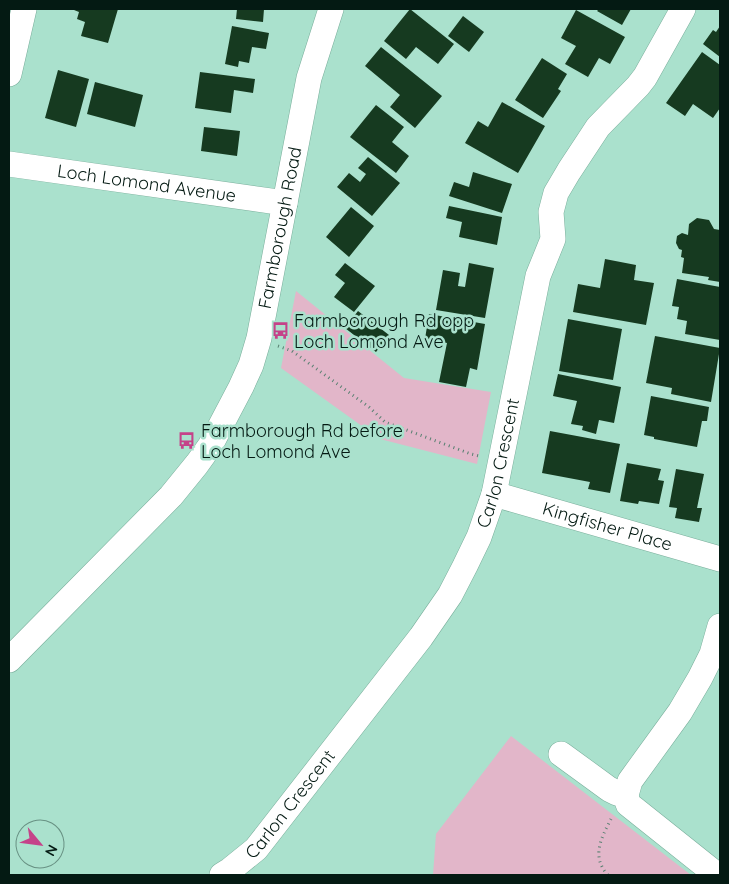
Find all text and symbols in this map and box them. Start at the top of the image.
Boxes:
street label: Farmborough Road [253,145,306,311]
street label: Loch Lomond Avenue [56,159,238,207]
place label: Farmborough Rd opp Loch Lomond Ave [294,309,474,353]
bus stop icon: Farmborough Rd opp Loch Lomond Ave [270,321,290,341]
street label: Carlon Crescent [471,396,524,531]
place label: Farmborough Rd before Loch Lomond Ave [201,419,403,463]
bus stop icon: Farmborough Rd before Loch Lomond Ave [177,431,197,451]
street label: Kingfisher Place [540,497,675,556]
street label: Carlon Crescent [241,745,340,864]
north arrow [15,819,65,869]
text: N [41,841,62,859]

